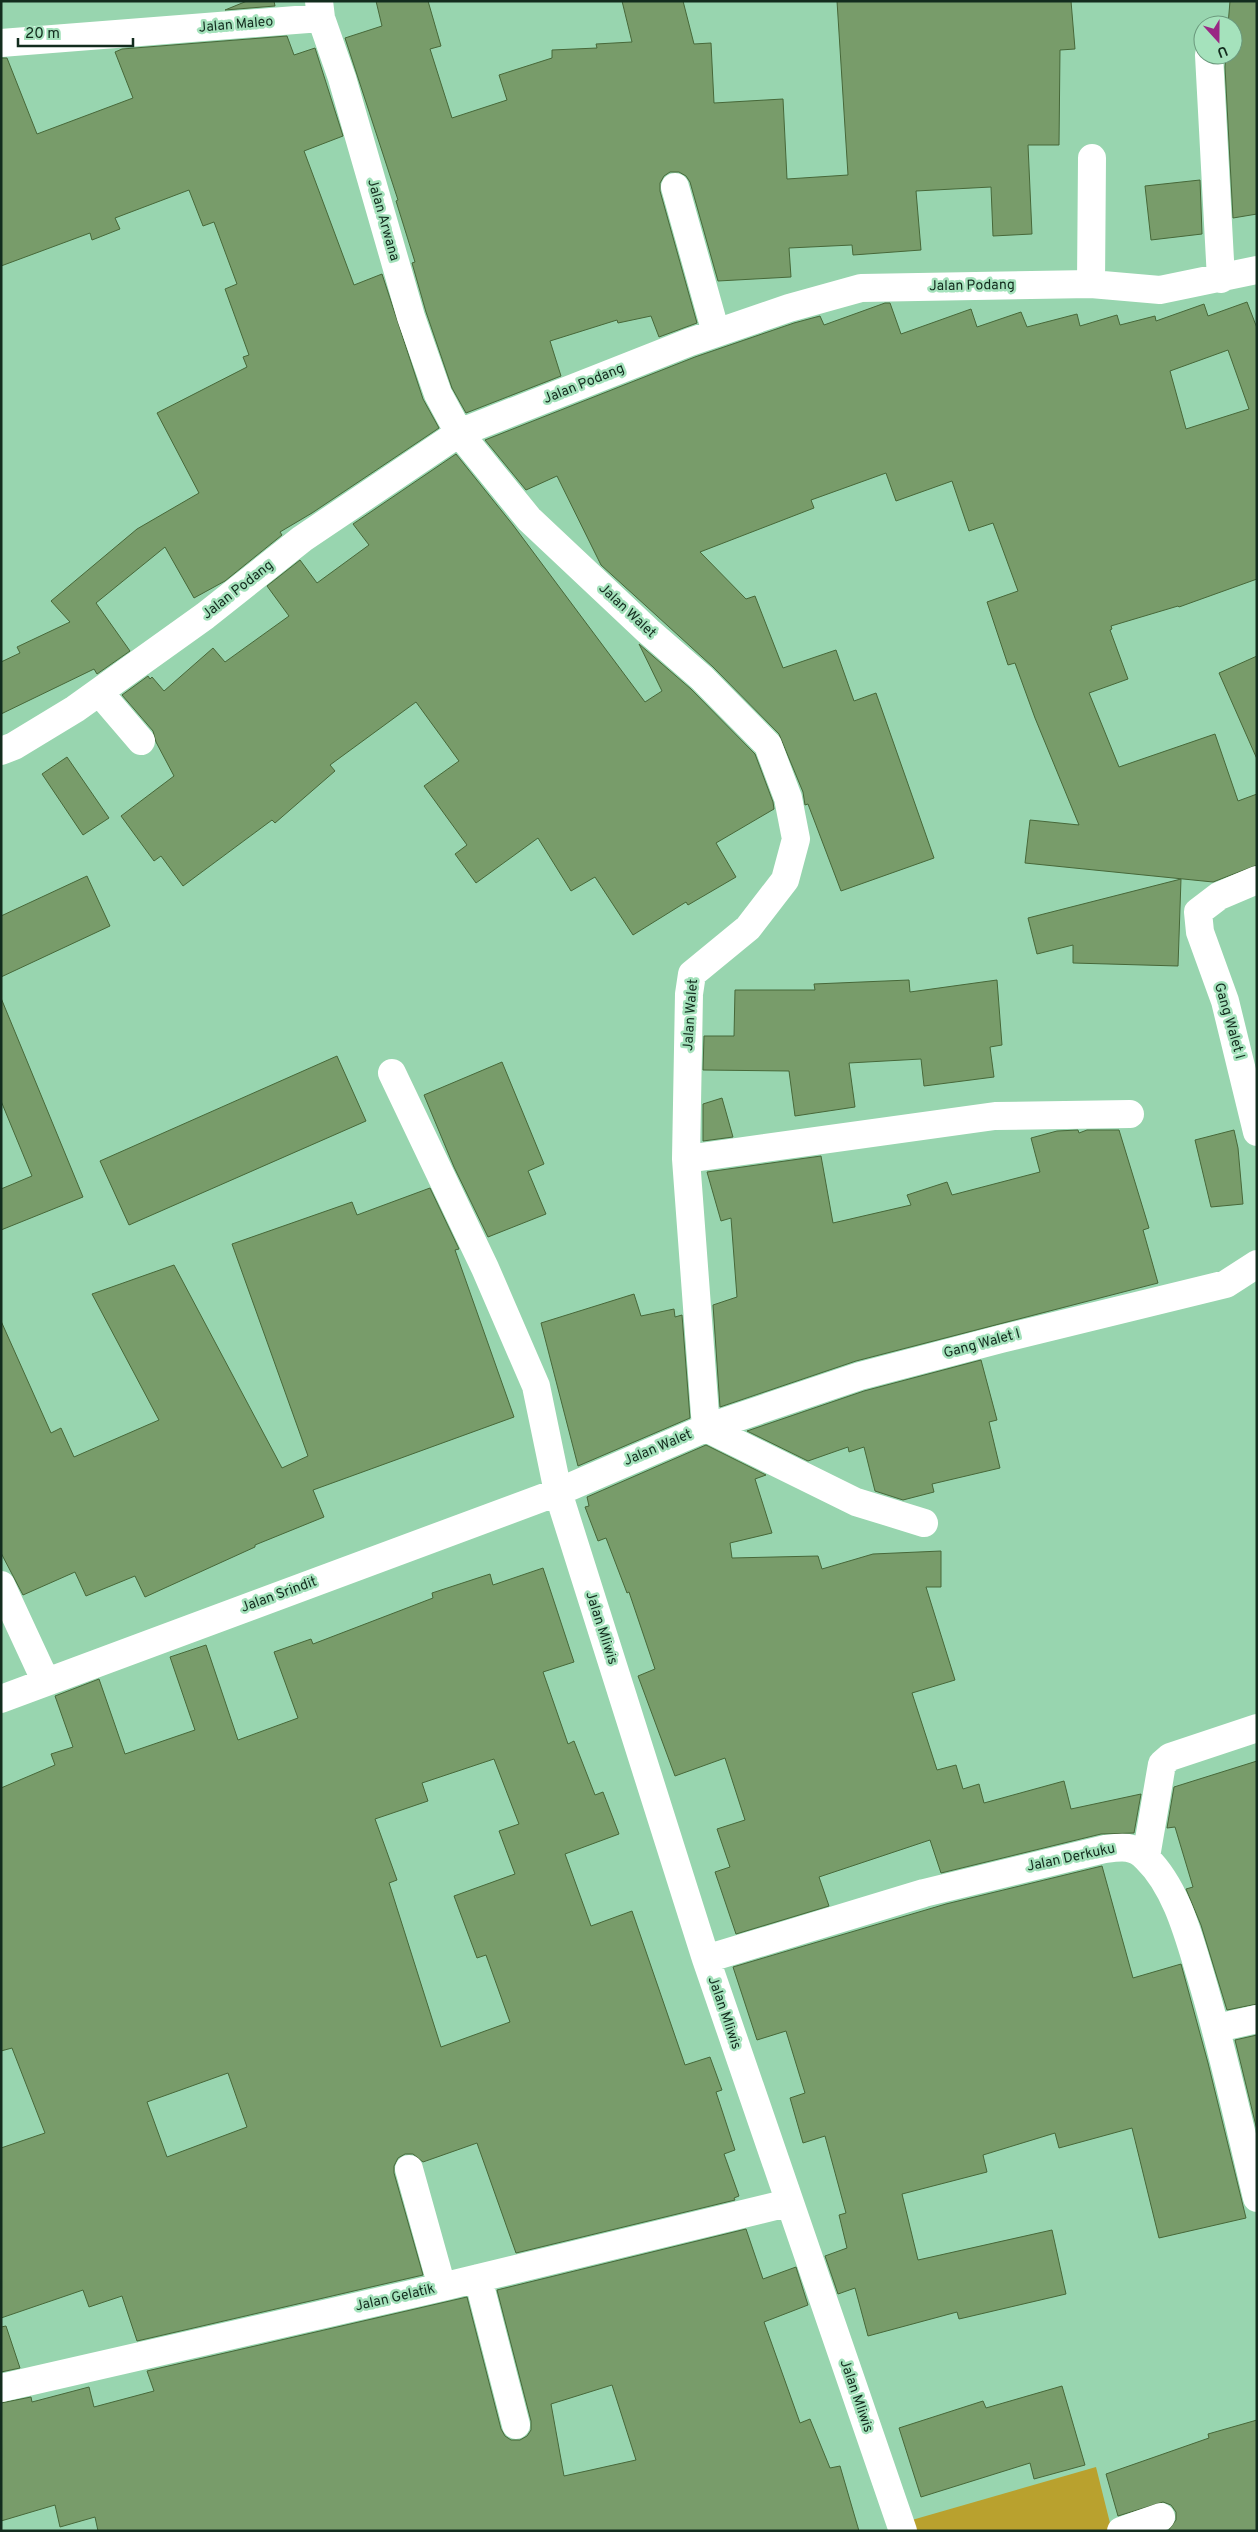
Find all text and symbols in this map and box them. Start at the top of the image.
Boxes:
street label: Jalan Maleo [198,13,274,37]
scale bar [18,15,132,47]
north arrow [1193,15,1243,65]
text: 20 m [25,25,60,44]
text: U [1214,41,1230,60]
street label: Jalan Arwana [363,177,403,263]
street label: Jalan Podang [929,277,1015,295]
street label: Jalan Podang [541,360,627,408]
street label: Jalan Podang [199,557,277,623]
street label: Jalan Walet [595,580,659,642]
street label: Jalan Walet [680,978,702,1052]
street label: Gang Walet I [1210,981,1248,1061]
street label: Gang Walet I [942,1326,1022,1362]
street label: Jalan Walet [621,1426,695,1470]
street label: Jalan Srindit [239,1573,319,1617]
street label: Jalan Mliwis [581,1589,621,1667]
street label: Jalan Derkuku [1025,1840,1117,1876]
street label: Jalan Mliwis [704,1974,744,2052]
street label: Jalan Gelatik [353,2281,437,2315]
street label: Jalan Mliwis [836,2357,876,2435]

